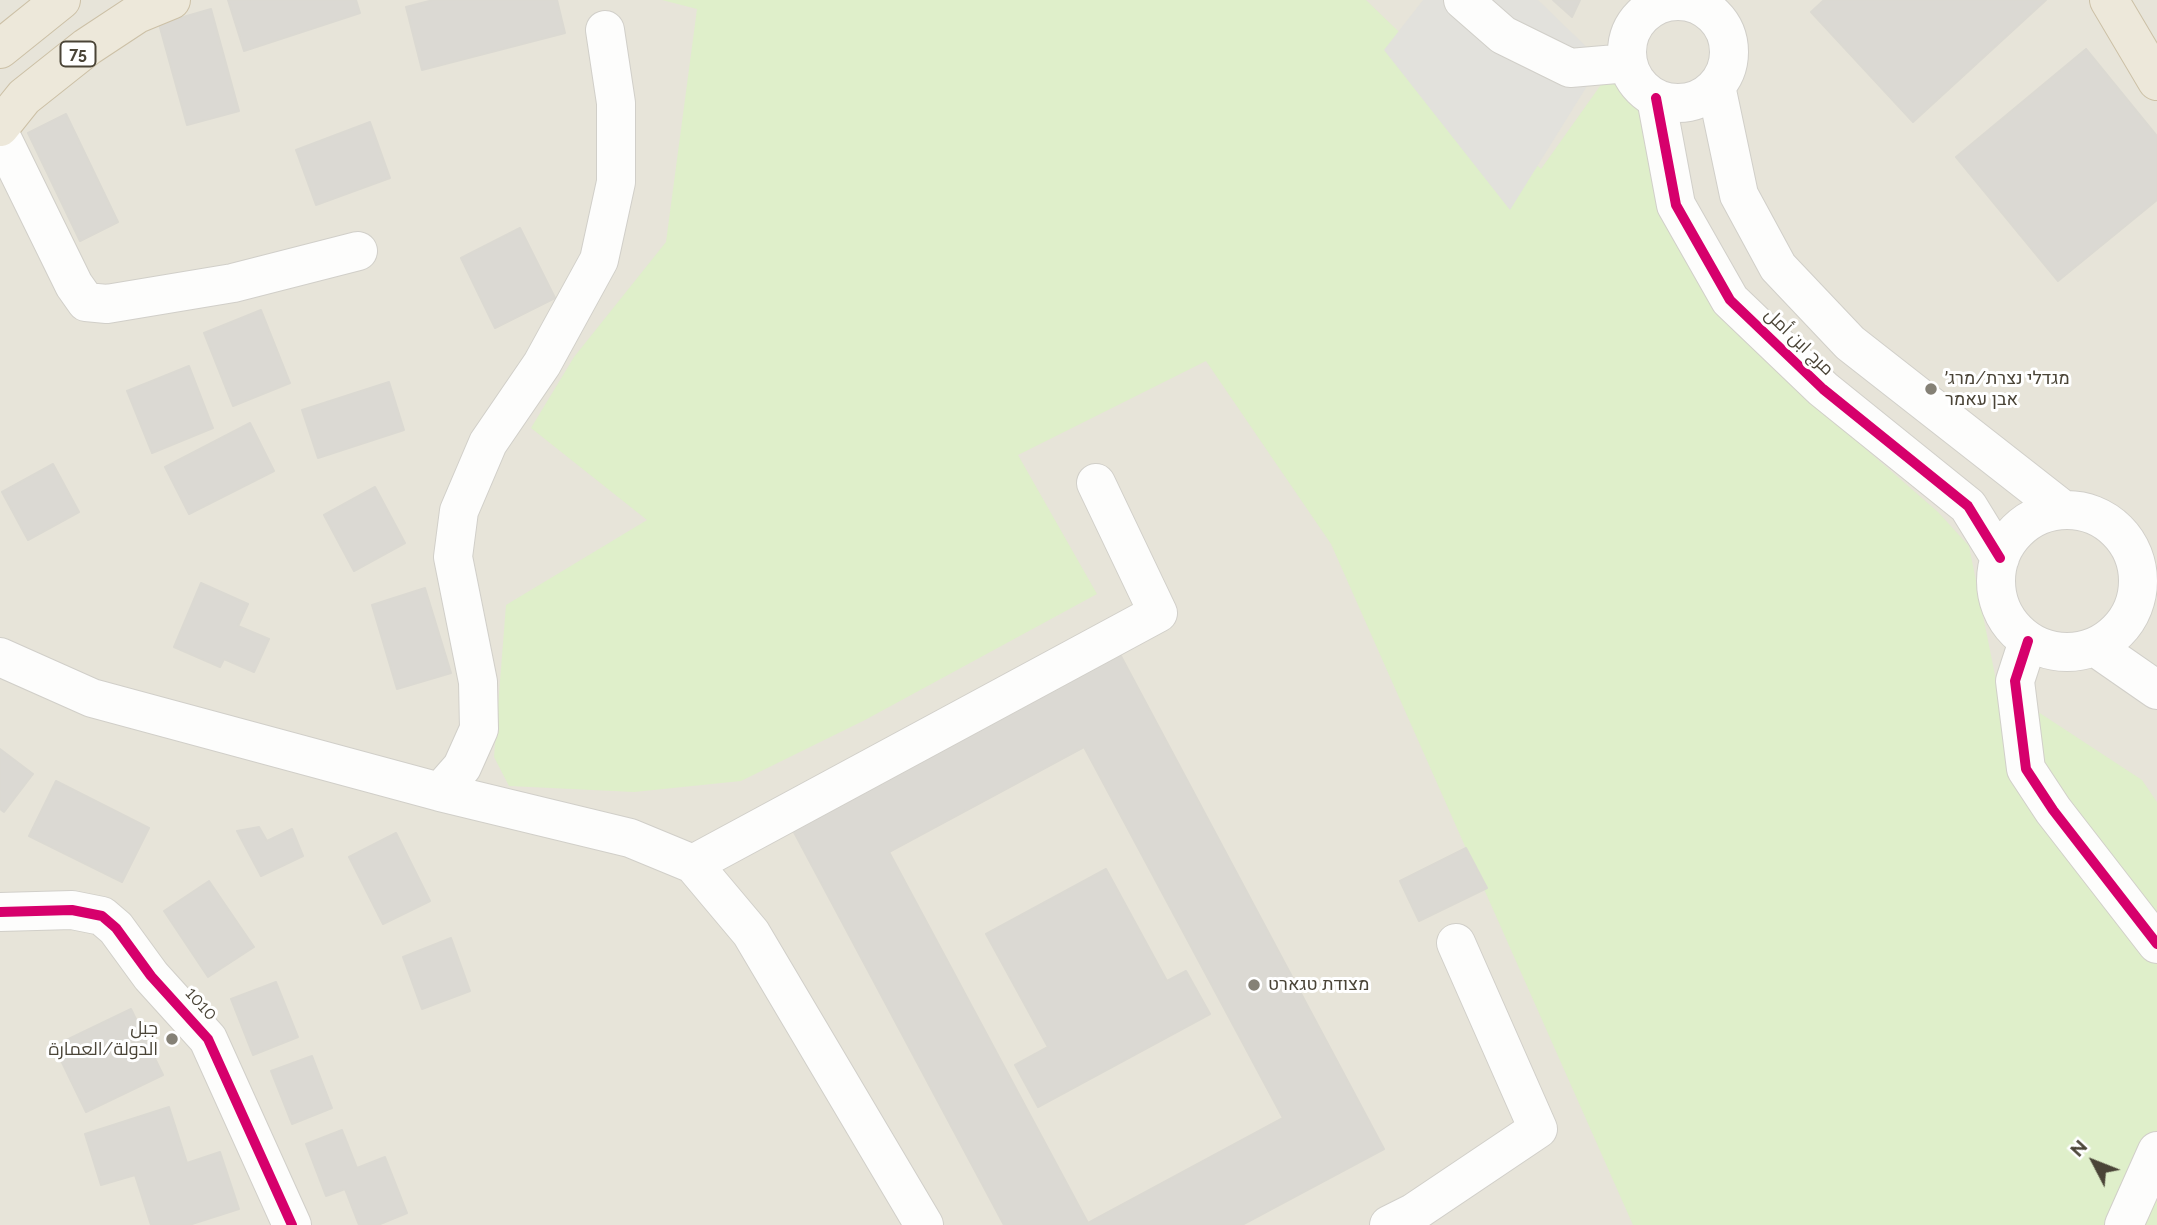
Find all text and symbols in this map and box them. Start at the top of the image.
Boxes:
road number: 75 [60,42,96,66]
street label: مرج ابن أمل [1760,304,1838,380]
place label: מגדלי נצרת/מרג׳ אבן עאמר [1945,368,2070,410]
marker: מגדלי נצרת/מרג׳ אבן עאמר [1923,381,1939,397]
place label: מצודת טגארט [1268,974,1369,996]
marker: מצודת טגארט [1246,977,1262,993]
street label: 1010 [180,983,222,1025]
place label: جبل الدولة/العمارة [49,1018,158,1060]
marker: جبل الدولة/العمارة [164,1031,180,1047]
north arrow [2059,1127,2129,1197]
text: N [2065,1135,2091,1161]

